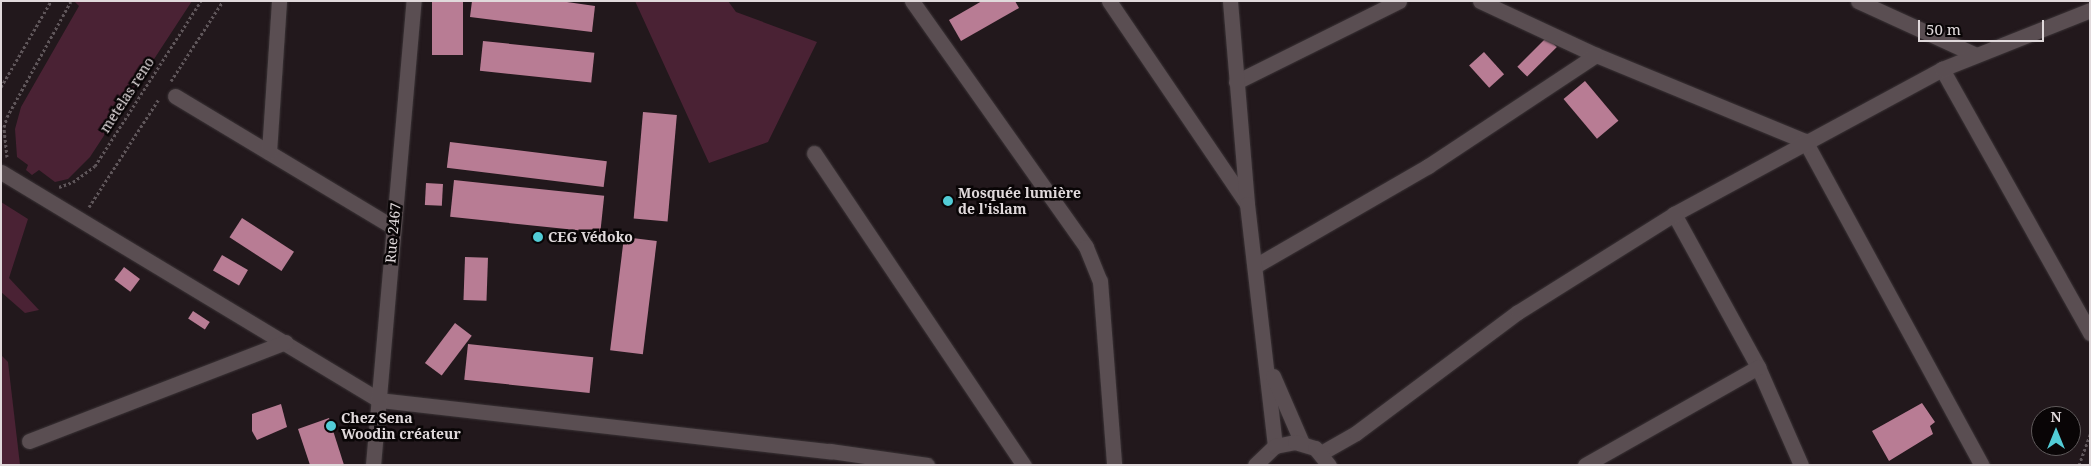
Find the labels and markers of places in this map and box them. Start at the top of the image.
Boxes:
place label: Mosquée lumière de l'islam [958,185,1081,218]
marker: Mosquée lumière de l'islam [942,195,954,207]
place label: CEG Védoko [548,229,633,245]
marker: CEG Védoko [532,231,544,243]
place label: Chez Sena Woodin créateur [341,410,461,442]
marker: Chez Sena Woodin créateur [325,420,337,432]

